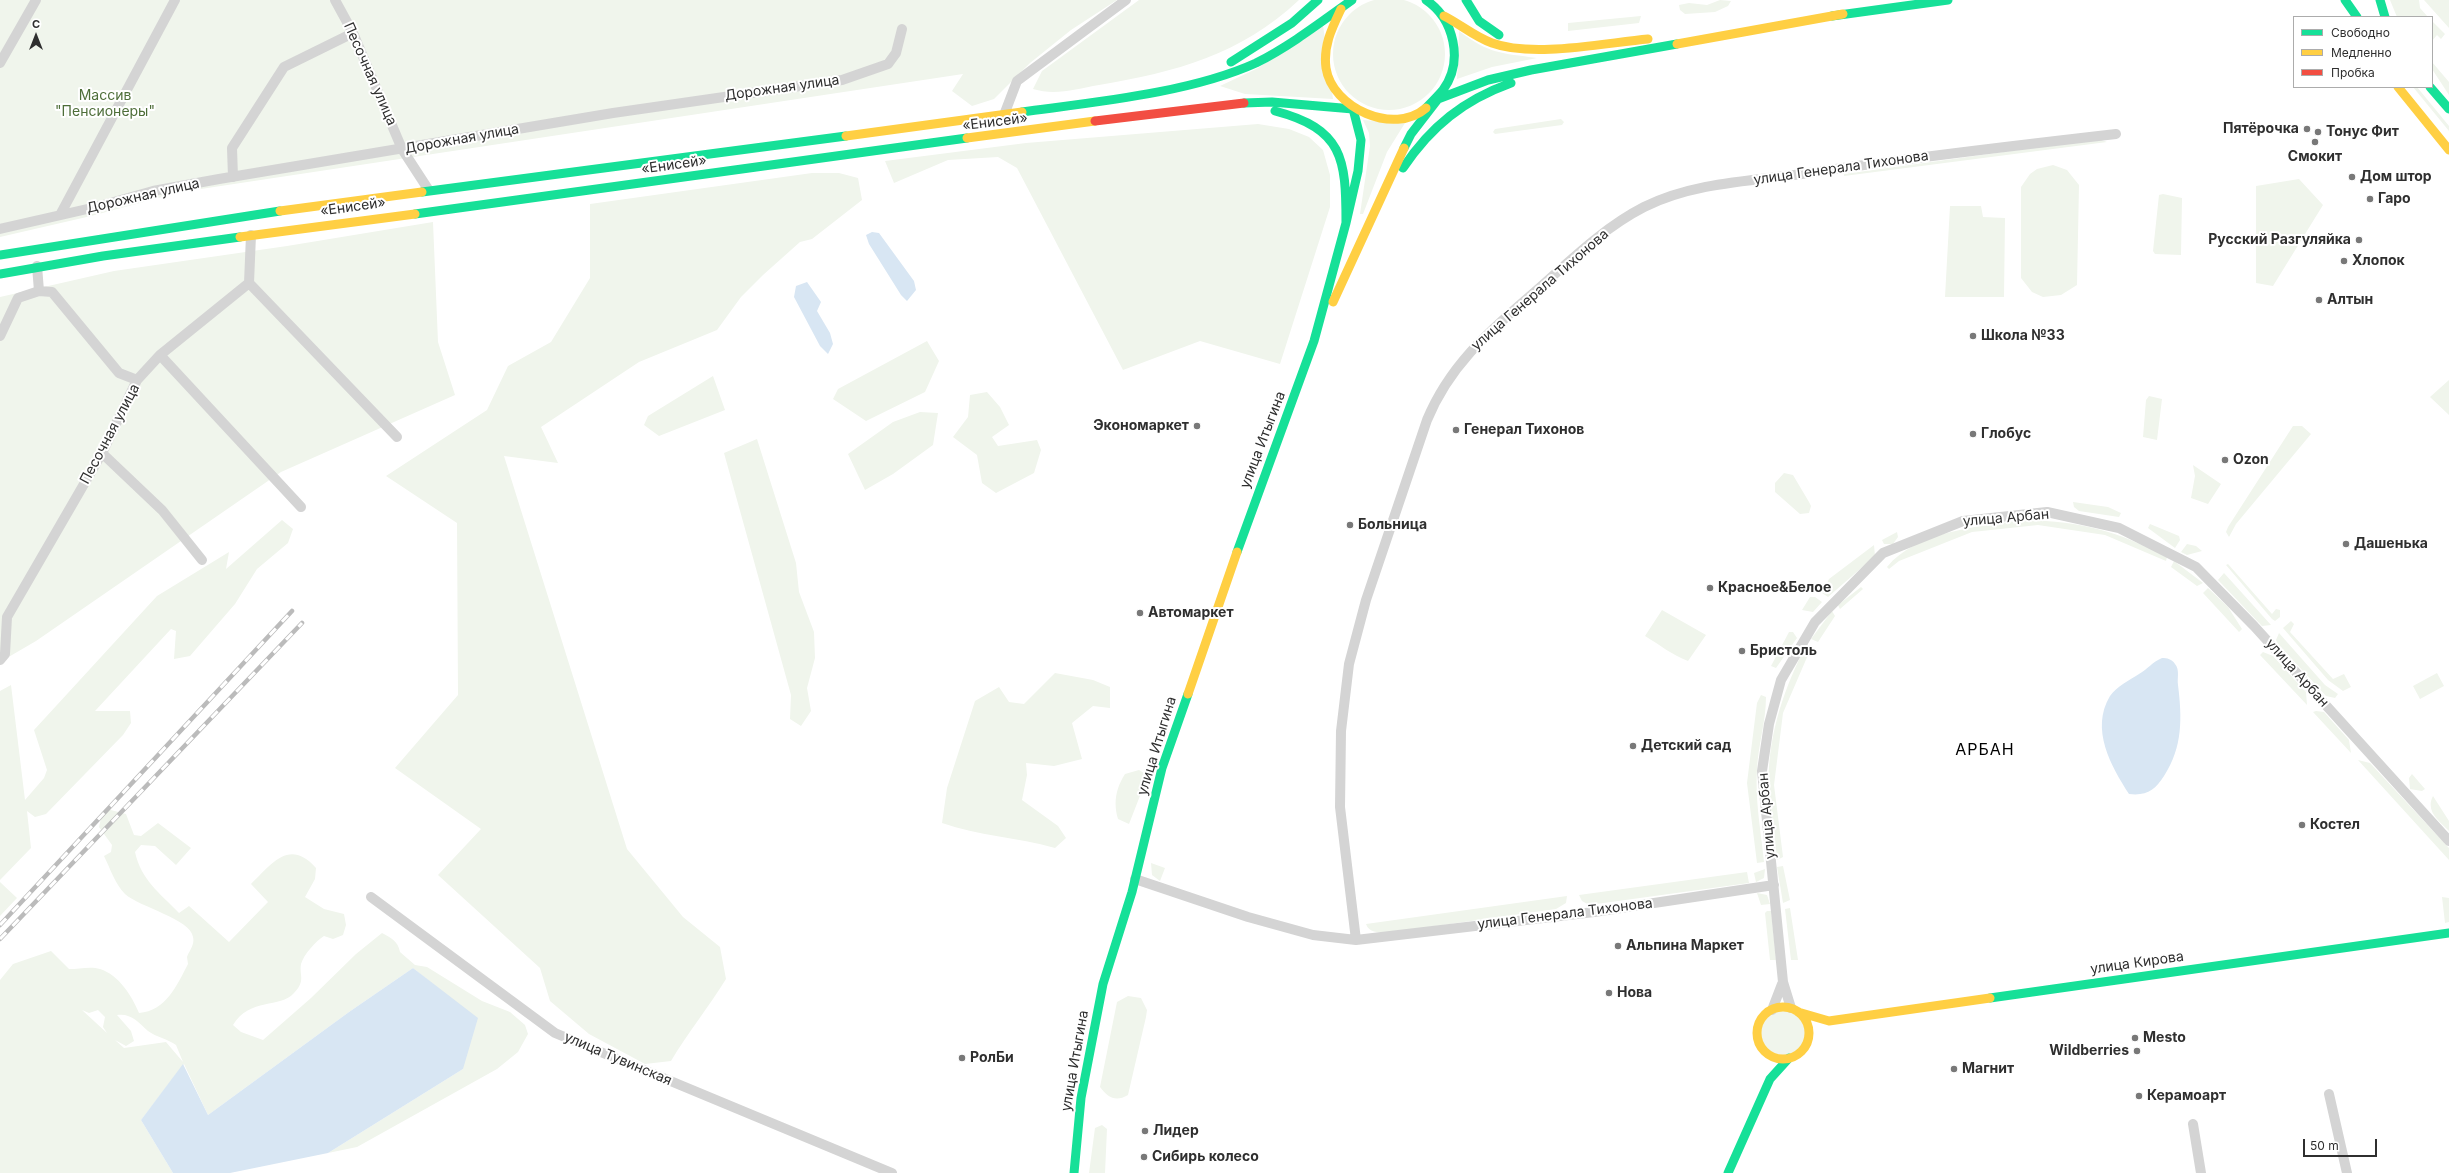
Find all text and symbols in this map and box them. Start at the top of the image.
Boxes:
north arrow [16,16,56,56]
legend [2293,16,2433,88]
text: С [32,17,40,31]
street label: Песочная улица [340,20,400,128]
text: Свободно [2331,25,2390,40]
text: Медленно [2331,45,2392,60]
text: Пробка [2331,65,2375,80]
street label: Дорожная улица [724,72,840,104]
park label: Массив "Пенсионеры" [55,88,155,120]
street label: «Енисей» [961,110,1029,134]
street label: Дорожная улица [404,121,520,157]
place label: Пятёрочка [2223,121,2299,137]
marker: Пятёрочка [2302,124,2312,134]
place label: Тонус Фит [2326,124,2399,140]
marker: Тонус Фит [2313,127,2323,137]
marker: Смокит [2310,137,2320,147]
street label: улица Генерала Тихонова [1752,147,1930,189]
place label: Смокит [2288,149,2342,165]
street label: «Енисей» [640,152,708,178]
place label: Дом штор [2360,169,2432,185]
marker: Дом штор [2347,172,2357,182]
street label: Дорожная улица [85,175,201,217]
place label: Гаро [2378,191,2411,207]
street label: «Енисей» [319,194,387,220]
marker: Гаро [2365,194,2375,204]
street label: улица Генерала Тихонова [1468,226,1612,354]
place label: Русский Разгуляйка [2208,232,2351,248]
marker: Русский Разгуляйка [2354,235,2364,245]
place label: Хлопок [2352,253,2405,269]
marker: Хлопок [2339,256,2349,266]
place label: Алтын [2327,292,2373,308]
marker: Алтын [2314,295,2324,305]
place label: Школа №33 [1981,328,2065,344]
marker: Школа №33 [1968,331,1978,341]
street label: Песочная улица [77,381,143,487]
street label: улица Итыгина [1237,389,1289,491]
place label: Экономаркет [1093,418,1189,434]
marker: Экономаркет [1192,421,1202,431]
place label: Генерал Тихонов [1464,422,1584,438]
marker: Генерал Тихонов [1451,425,1461,435]
place label: Глобус [1981,426,2031,442]
marker: Глобус [1968,429,1978,439]
place label: Ozon [2233,452,2269,468]
marker: Ozon [2220,455,2230,465]
street label: улица Арбан [1962,506,2050,530]
place label: Больница [1358,517,1427,533]
marker: Больница [1345,520,1355,530]
place label: Дашенька [2354,536,2428,552]
marker: Дашенька [2341,539,2351,549]
place label: Красное&Белое [1718,580,1831,596]
marker: Красное&Белое [1705,583,1715,593]
place label: Автомаркет [1148,605,1234,621]
marker: Автомаркет [1135,608,1145,618]
street label: улица Арбан [2262,635,2332,711]
place label: Бристоль [1750,643,1817,659]
marker: Бристоль [1737,646,1747,656]
street label: улица Итыгина [1134,695,1180,797]
place label: Детский сад [1641,738,1731,754]
district label: АРБАН [1955,740,2015,760]
marker: Детский сад [1628,741,1638,751]
street label: улица Арбан [1755,772,1779,860]
place label: Костел [2310,817,2360,833]
marker: Костел [2297,820,2307,830]
street label: улица Генерала Тихонова [1476,895,1654,933]
place label: Альпина Маркет [1626,938,1744,954]
marker: Альпина Маркет [1613,941,1623,951]
street label: улица Кирова [2089,948,2185,978]
place label: Нова [1617,985,1652,1001]
marker: Нова [1604,988,1614,998]
street label: улица Итыгина [1058,1009,1092,1113]
street label: улица Тувинская [562,1029,674,1089]
place label: Mesto [2143,1030,2186,1046]
marker: Mesto [2130,1033,2140,1043]
place label: Wildberries [2049,1043,2129,1059]
marker: Wildberries [2132,1046,2142,1056]
place label: РолБи [970,1050,1014,1066]
marker: РолБи [957,1053,967,1063]
place label: Магнит [1962,1061,2014,1077]
marker: Магнит [1949,1064,1959,1074]
place label: Керамоарт [2147,1088,2226,1104]
marker: Керамоарт [2134,1091,2144,1101]
place label: Лидер [1153,1123,1199,1139]
marker: Лидер [1140,1126,1150,1136]
scale bar [2305,1131,2379,1157]
text: 50 m [2310,1138,2339,1153]
place label: Сибирь колесо [1152,1149,1259,1165]
marker: Сибирь колесо [1139,1152,1149,1162]

